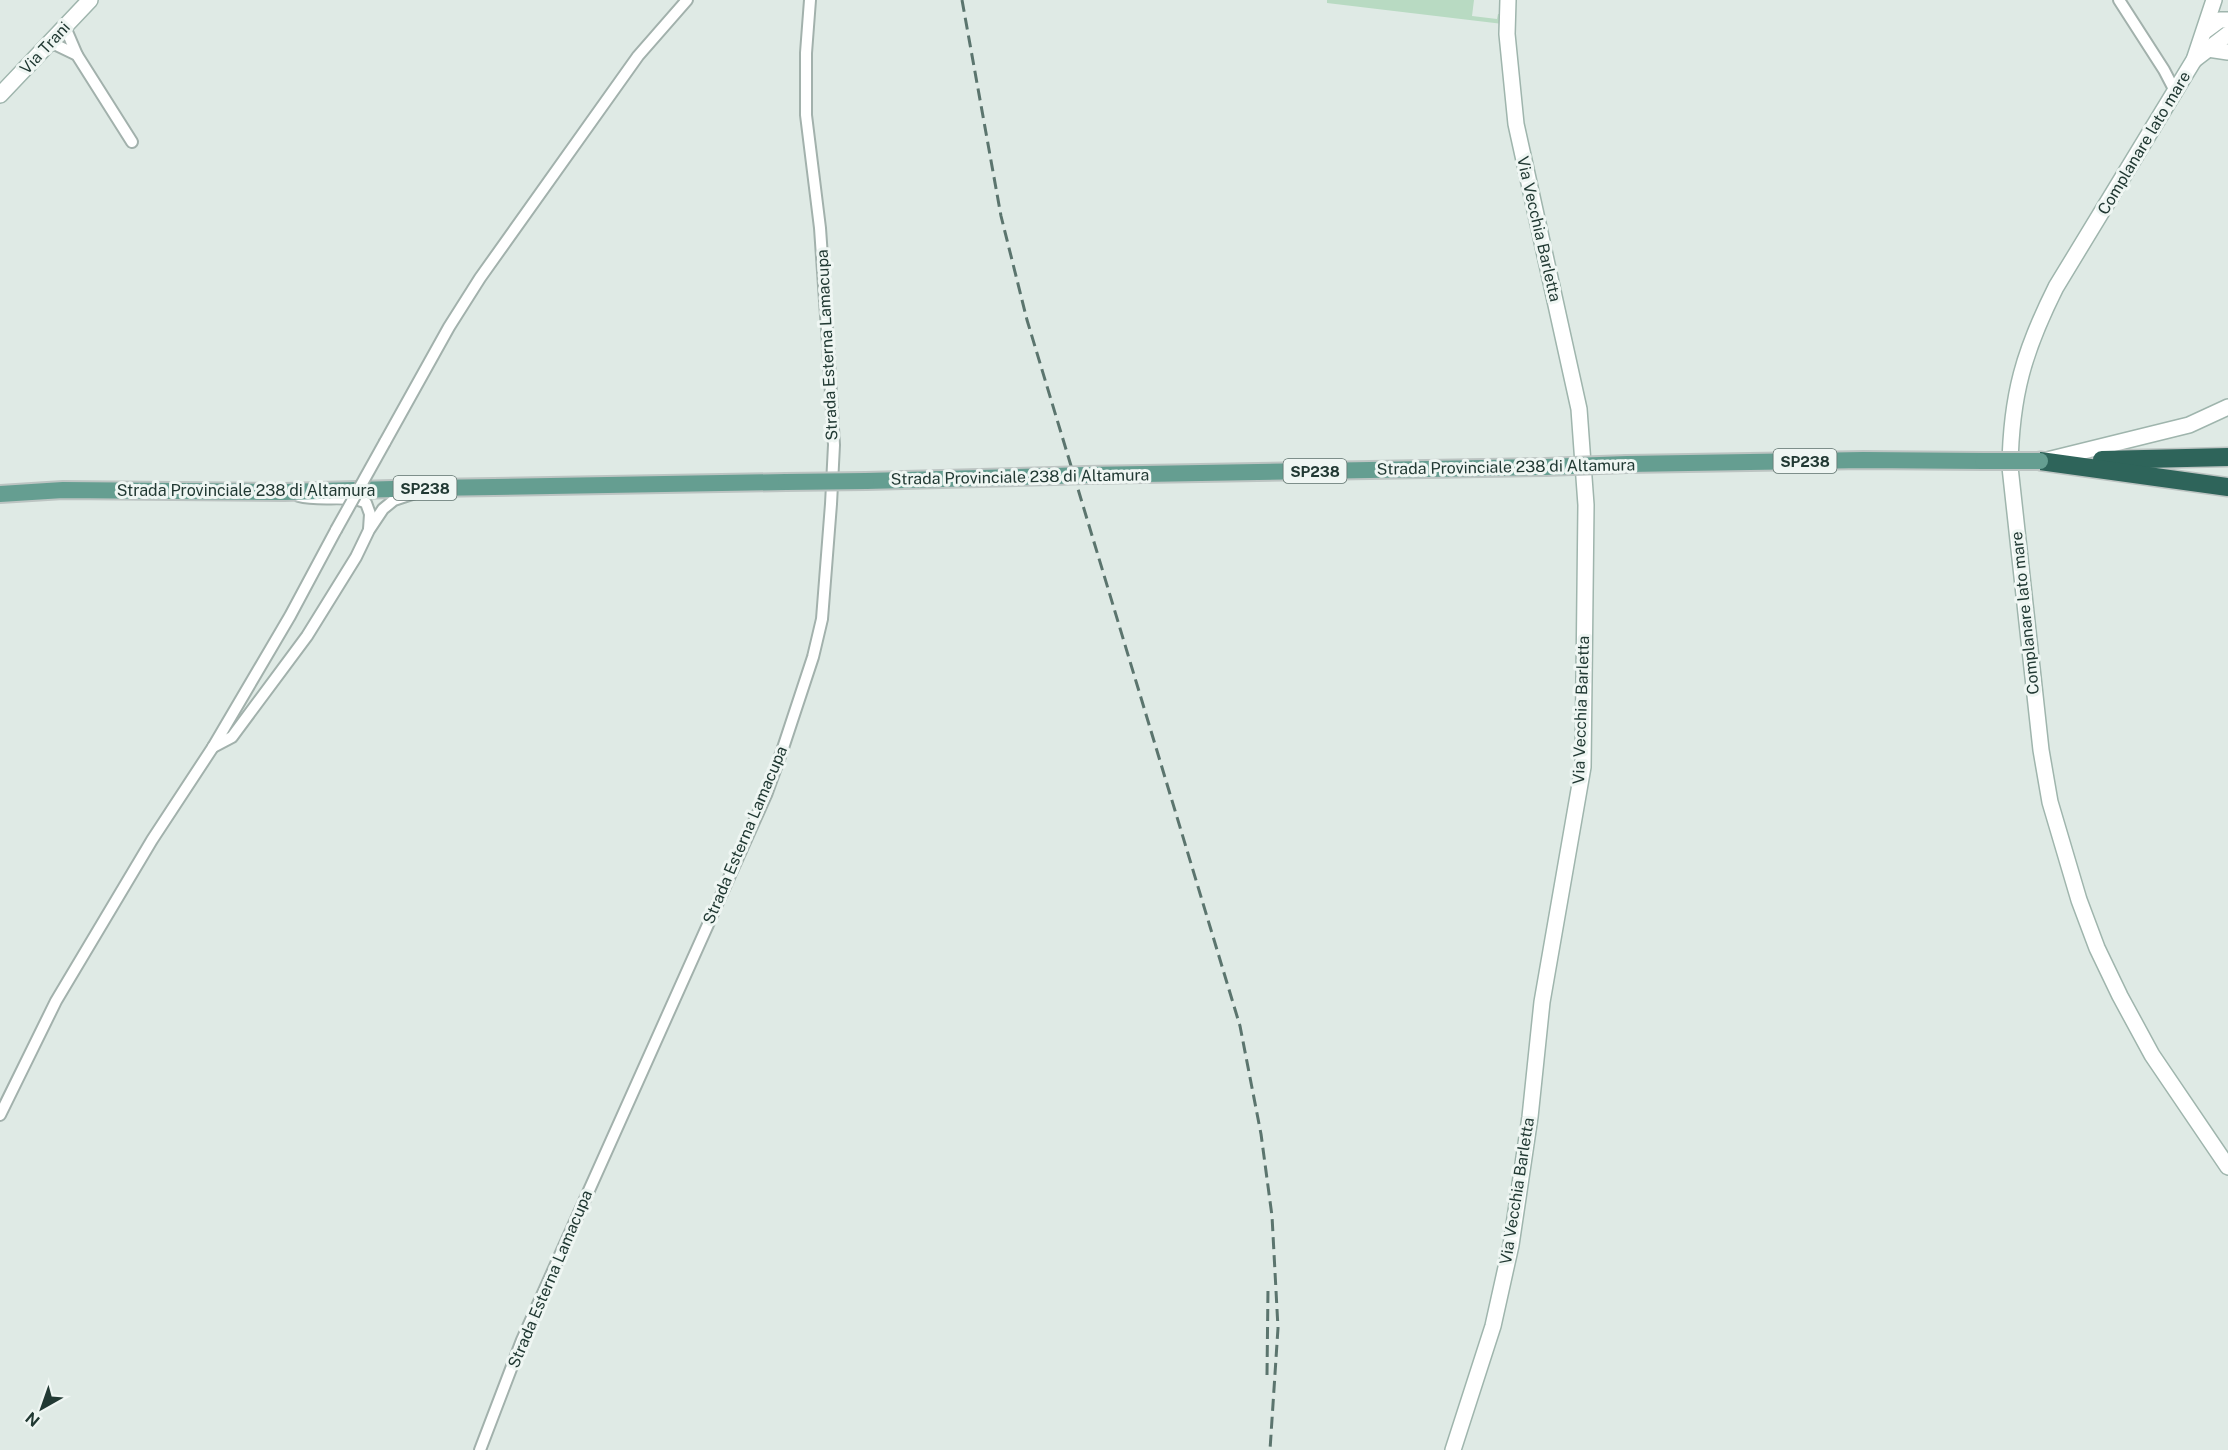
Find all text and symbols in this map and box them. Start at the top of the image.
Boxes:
street label: Via Trani [16,18,74,78]
street label: Complanare lato mare [2094,68,2194,218]
street label: Via Vecchia Barletta [1513,154,1565,304]
street label: Strada Esterna Lamacupa [813,249,841,441]
road number: SP238 [1774,449,1836,473]
street label: Strada Provinciale 238 di Altamura [1377,455,1635,479]
road number: SP238 [1284,459,1346,483]
street label: Strada Provinciale 238 di Altamura [891,465,1149,489]
road number: SP238 [394,476,456,500]
street label: Strada Provinciale 238 di Altamura [117,481,375,500]
street label: Complanare lato mare [2007,530,2043,696]
street label: Via Vecchia Barletta [1569,635,1593,785]
street label: Strada Esterna Lamacupa [699,743,791,927]
street label: Via Vecchia Barletta [1496,1116,1538,1266]
street label: Strada Esterna Lamacupa [504,1187,596,1371]
north arrow [12,1378,72,1438]
text: N [22,1408,44,1430]

